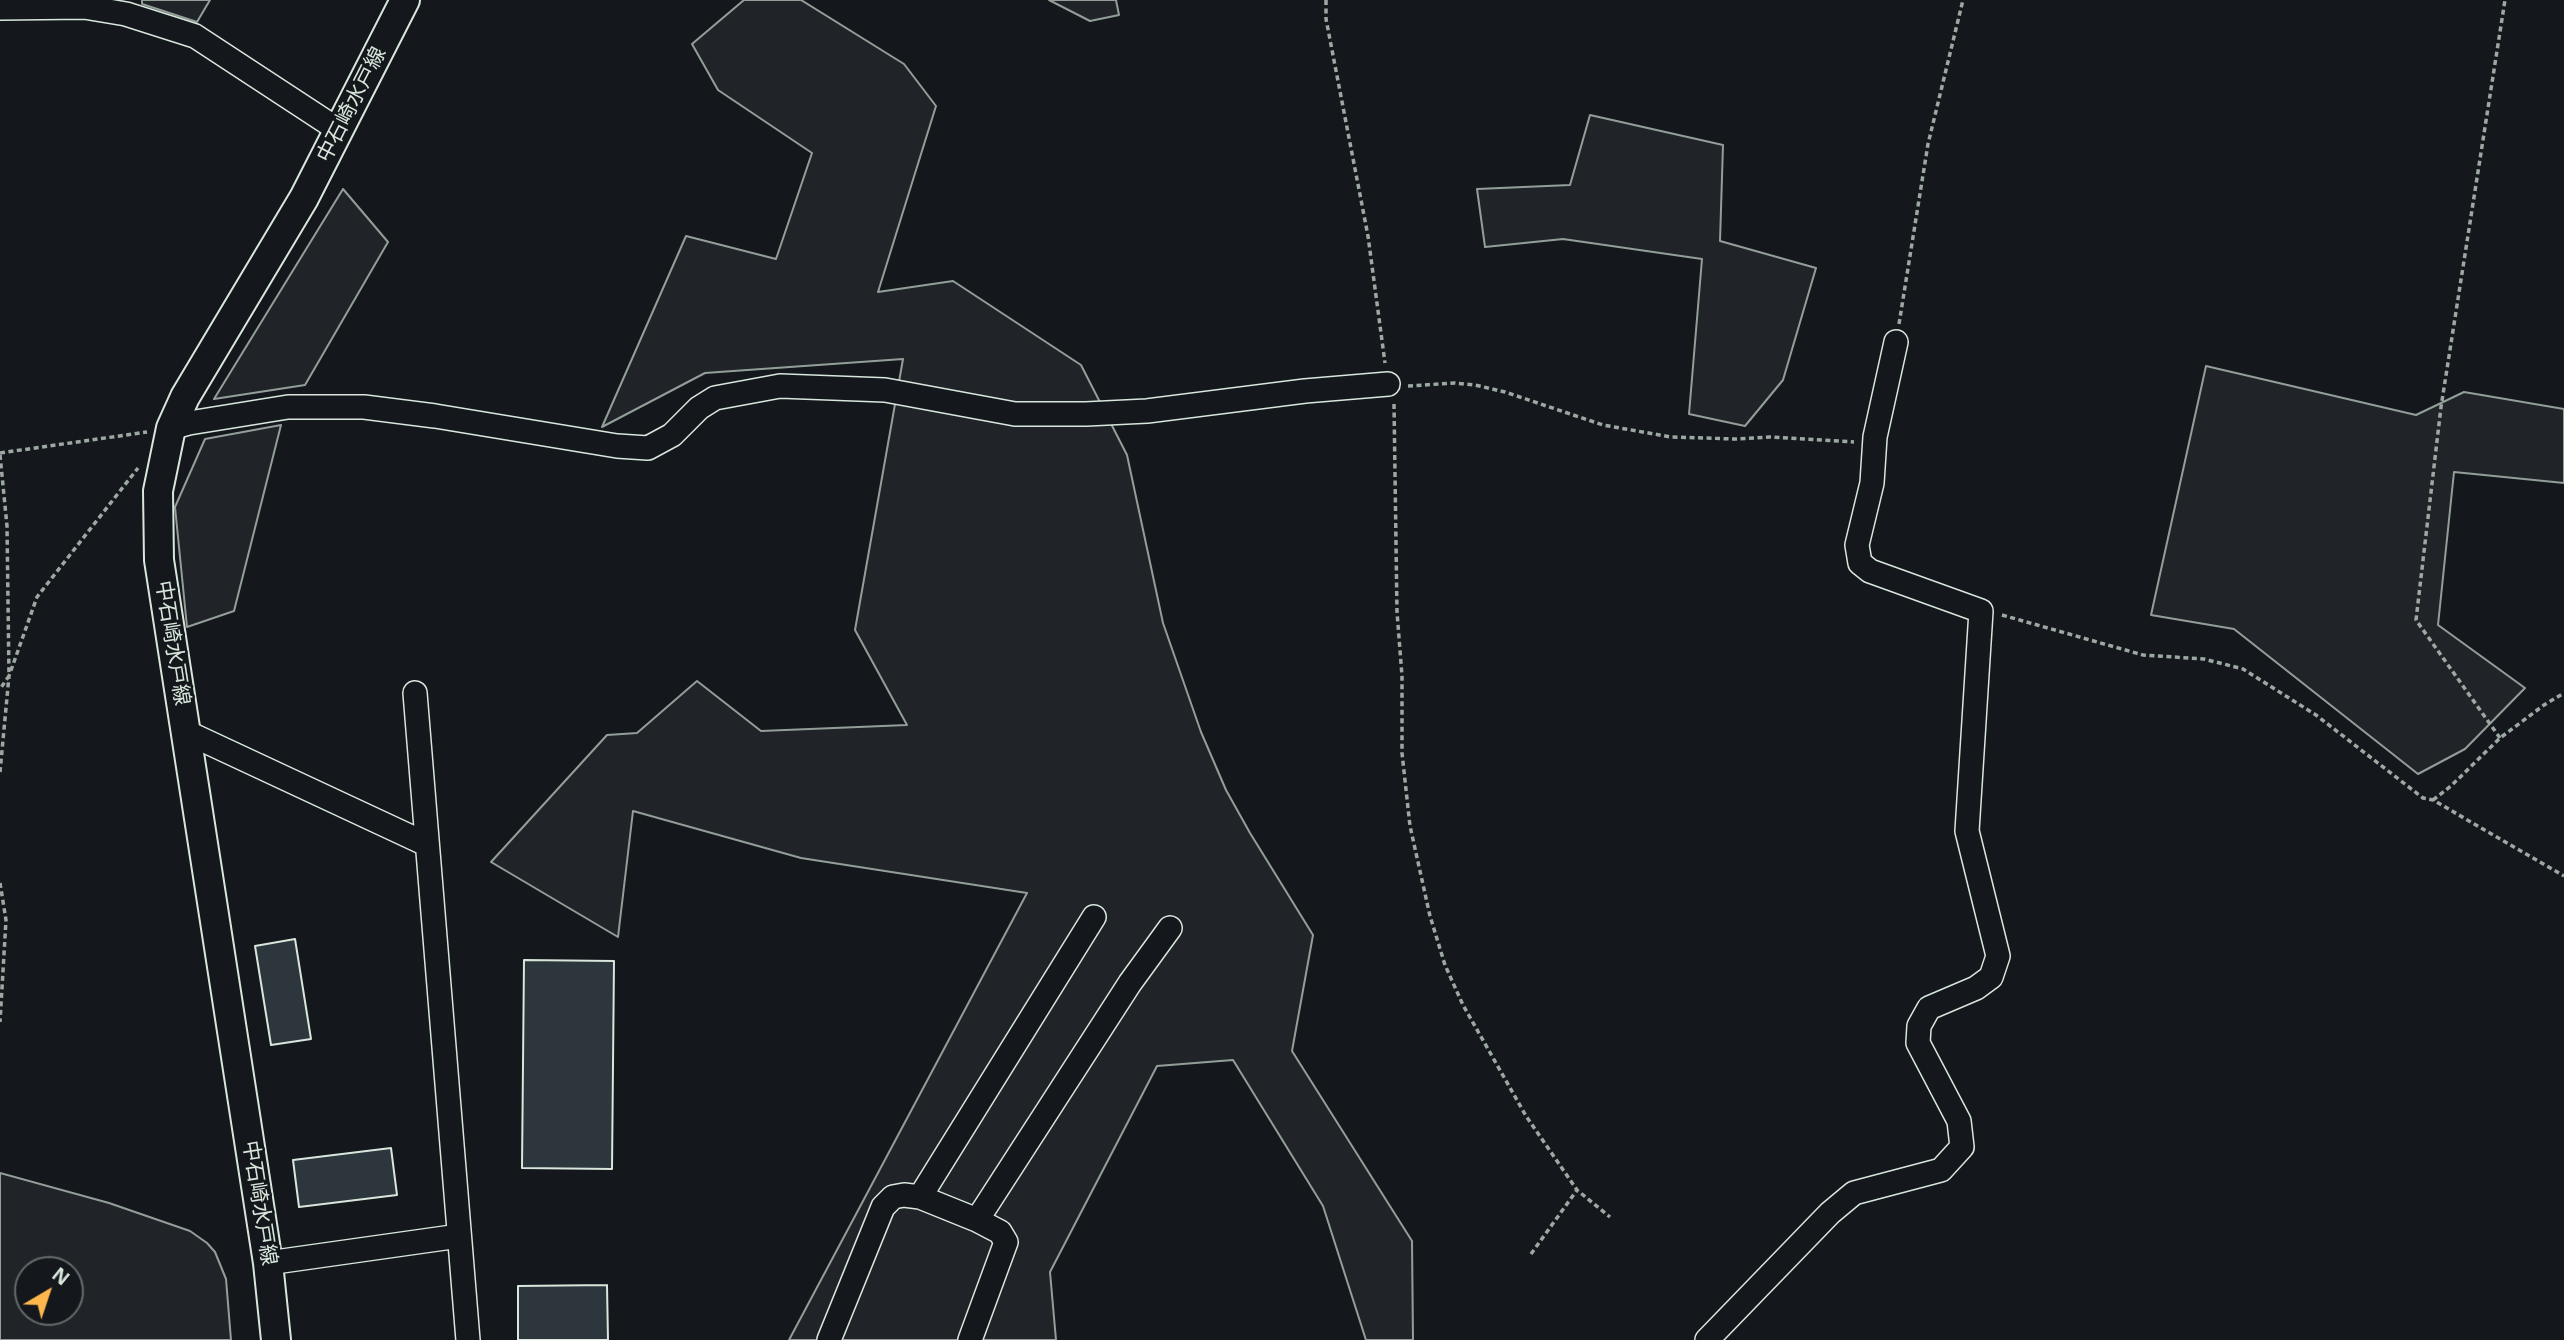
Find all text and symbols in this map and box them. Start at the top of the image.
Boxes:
street label: 中石崎水戸線 [312,43,392,167]
street label: 中石崎水戸線 [150,579,194,707]
street label: 中石崎水戸線 [237,1139,281,1267]
north arrow [14,1256,84,1326]
text: N [47,1261,75,1291]

